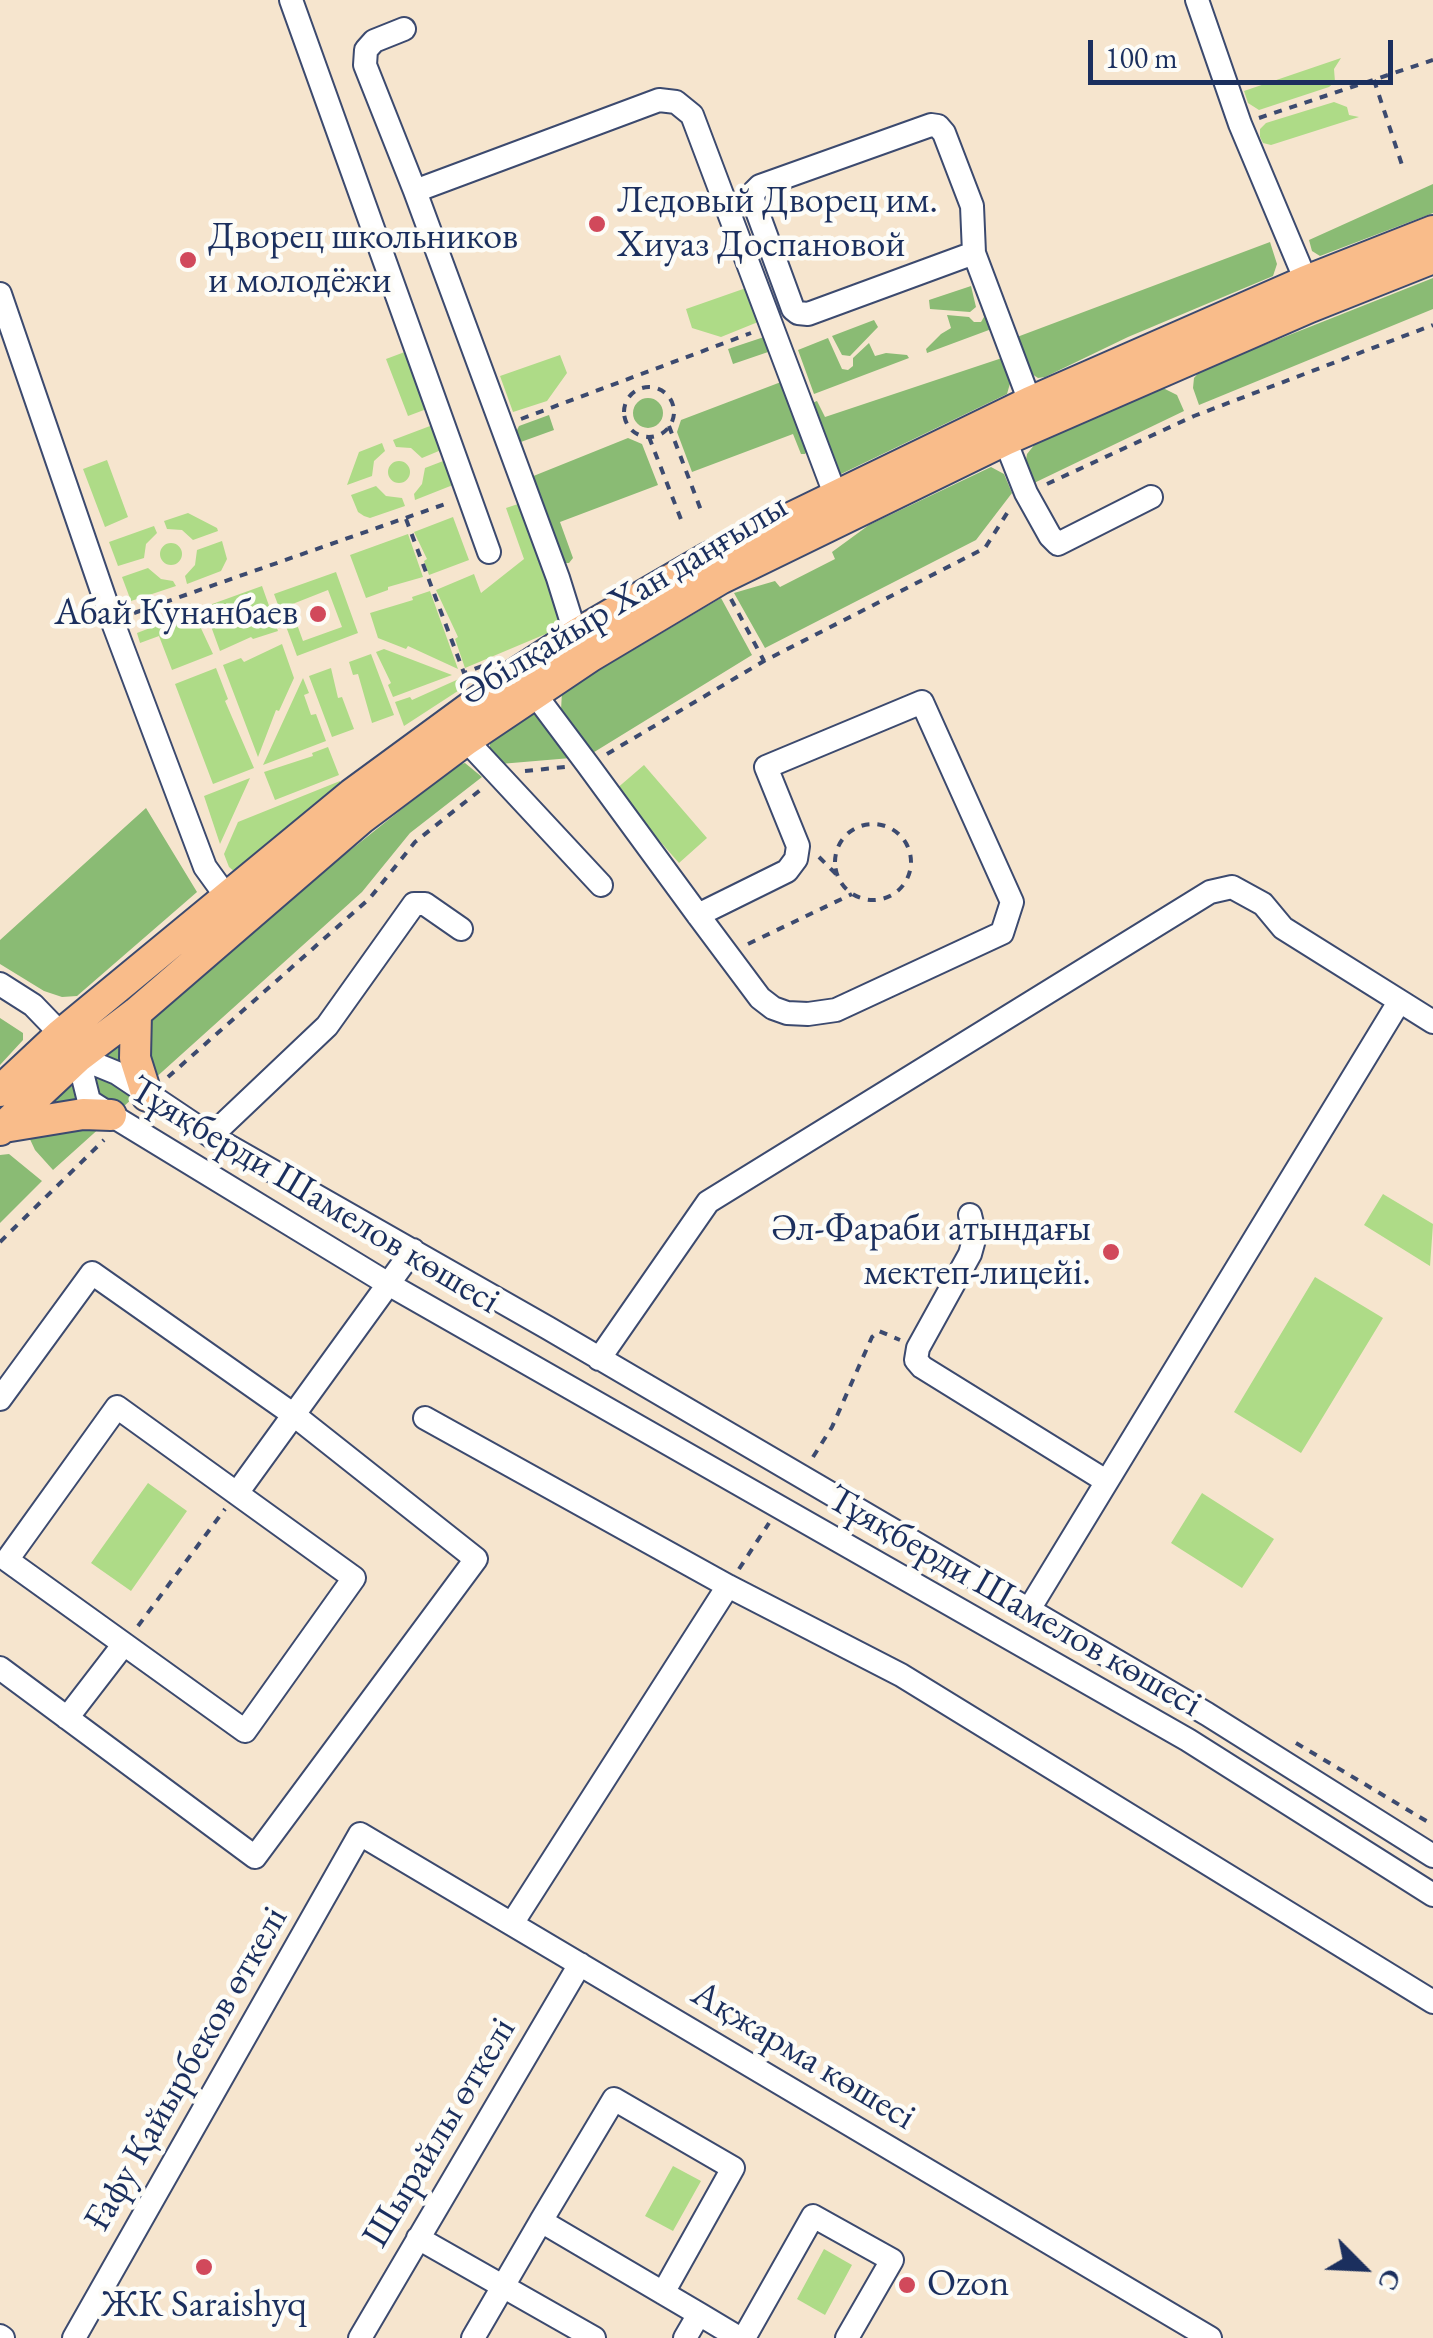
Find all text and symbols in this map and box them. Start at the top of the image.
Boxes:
scale bar [1093,20,1398,82]
text: 100 m [1105,38,1178,77]
place label: Ледовый Дворец им. Хиуаз Доспановой [617,179,938,268]
marker: Ледовый Дворец им. Хиуаз Доспановой [586,213,608,235]
place label: Дворец школьников и молодёжи [208,215,518,304]
marker: Дворец школьников и молодёжи [177,249,199,271]
street label: Әбілқайыр Хан даңғылы [452,484,796,716]
place label: Абай Кунанбаев [54,591,298,637]
marker: Абай Кунанбаев [307,603,329,625]
street label: Тұяқберди Шамелов көшесі [120,1067,508,1325]
place label: Әл-Фараби атындағы мектеп-лицейі. [772,1207,1091,1296]
marker: Әл-Фараби атындағы мектеп-лицейі. [1100,1241,1122,1263]
street label: Тұяқберди Шамелов көшесі [819,1476,1209,1728]
street label: Ғафу Қайырбеков өткелі [76,1899,298,2239]
street label: Ақжарма көшесі [683,1971,923,2141]
street label: Шырайлы өткелі [354,2010,526,2256]
north arrow [1313,2218,1413,2318]
marker: ЖК Saraishyq [193,2256,215,2278]
place label: Ozon [927,2262,1009,2308]
text: С [1370,2264,1411,2297]
marker: Ozon [896,2274,918,2296]
place label: ЖК Saraishyq [101,2283,307,2329]

